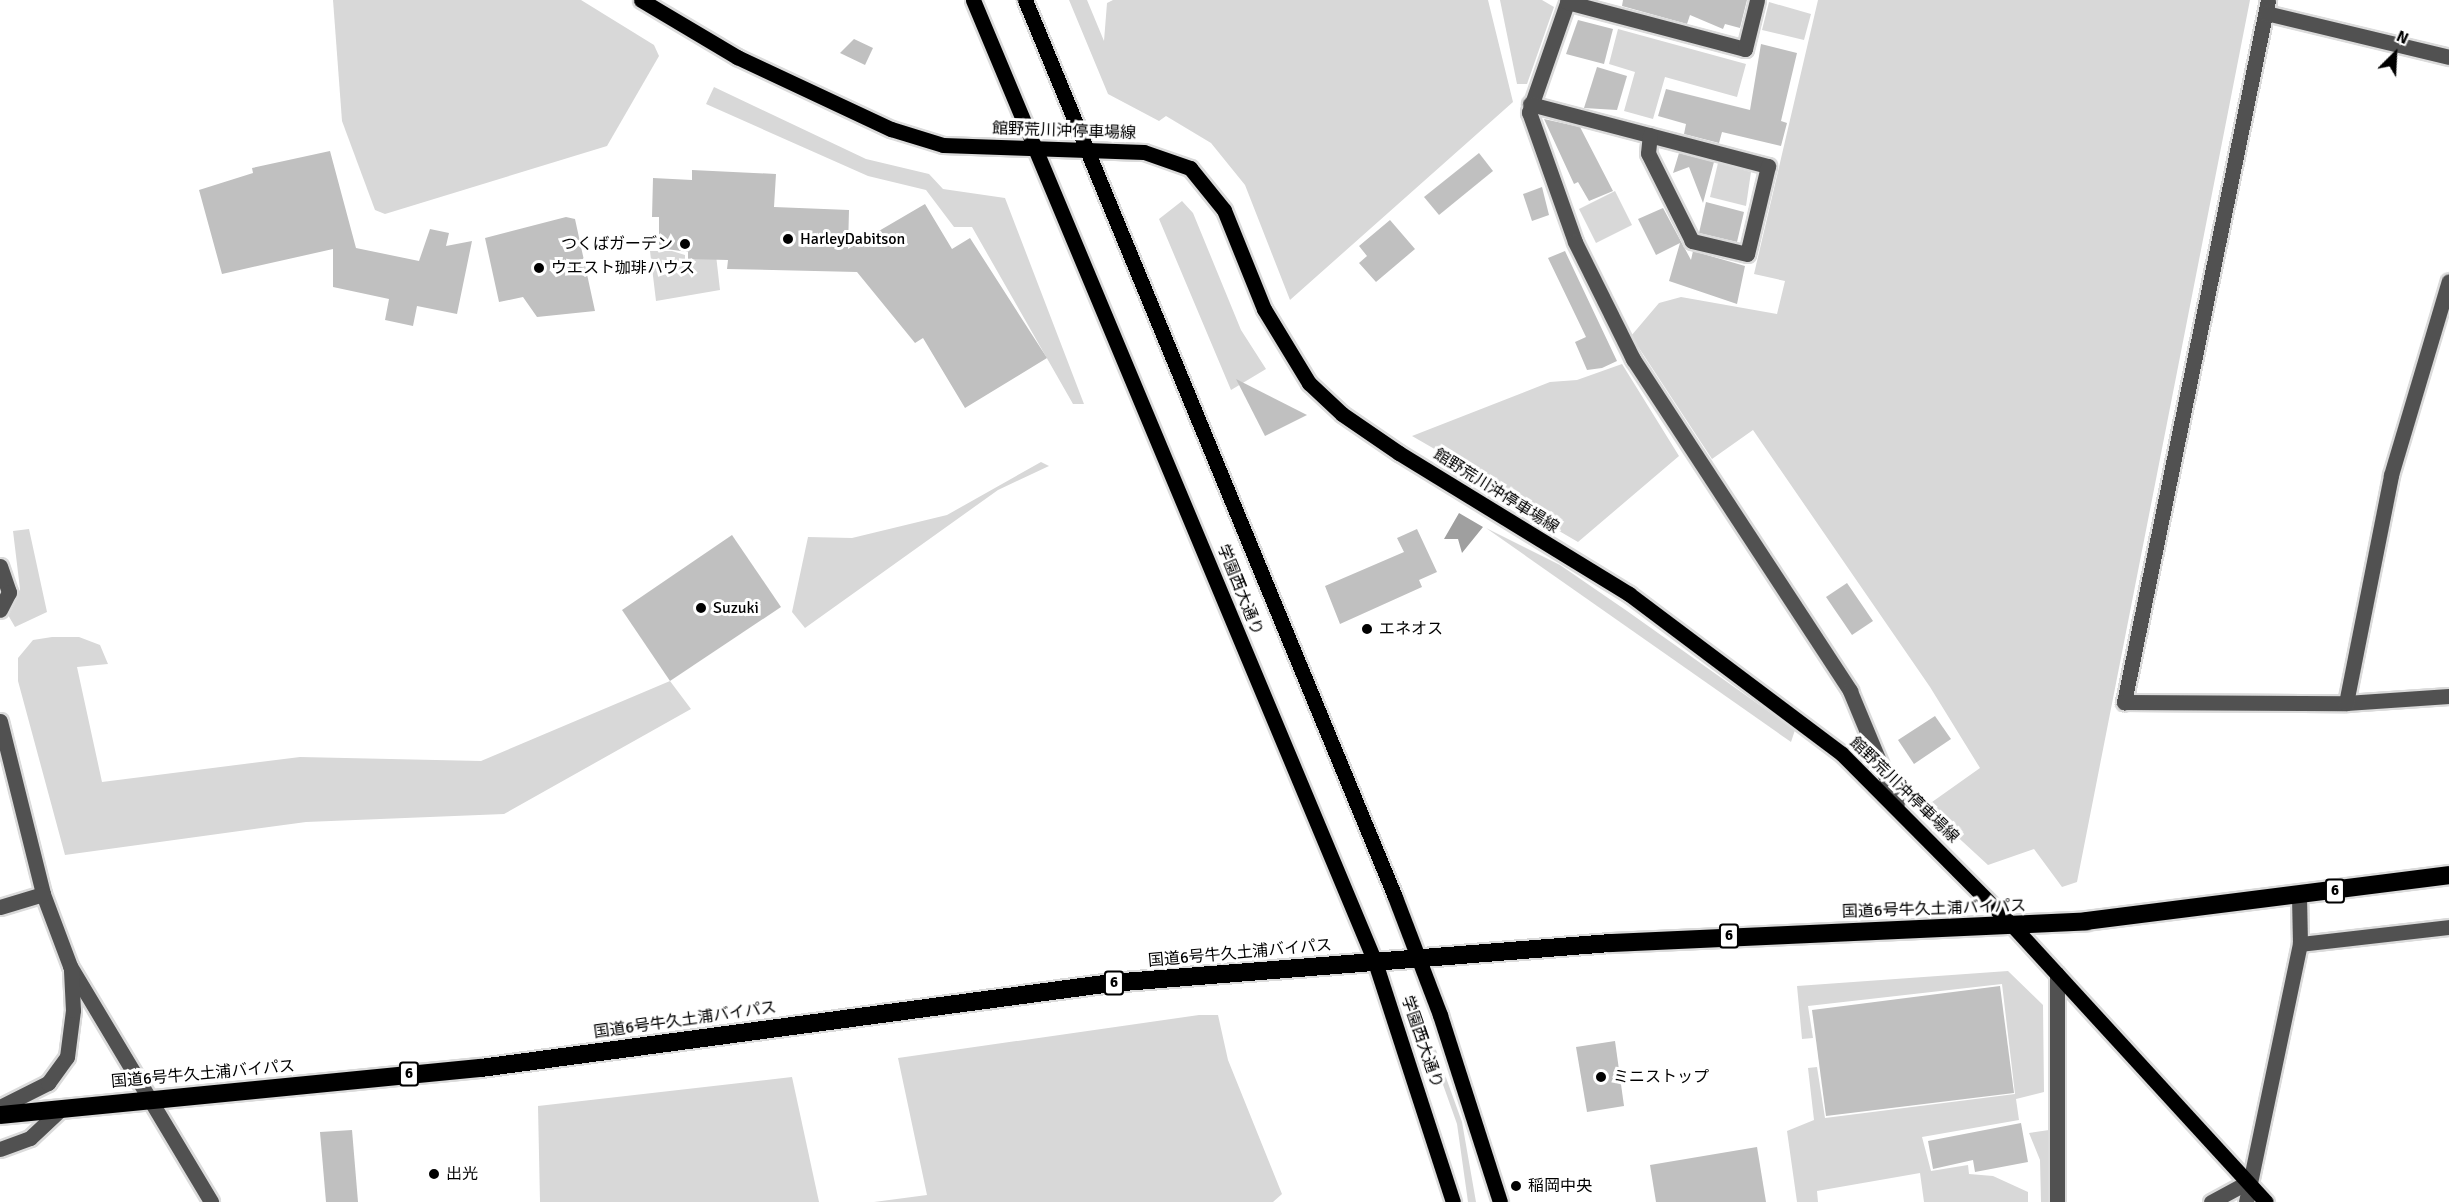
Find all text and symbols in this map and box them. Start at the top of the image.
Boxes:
north arrow [2365,24,2425,84]
text: N [2393,26,2411,49]
street label: 館野荒川沖停車場線 [992,119,1136,143]
place label: HarleyDabitson [800,229,905,249]
marker: HarleyDabitson [781,232,795,246]
place label: つくばガーデン [561,234,673,254]
marker: つくばガーデン [678,237,692,251]
place label: ウエスト珈琲ハウス [551,258,695,278]
marker: ウエスト珈琲ハウス [532,261,546,275]
street label: 館野荒川沖停車場線 [1430,445,1562,537]
street label: 学園西大通り [1213,542,1267,638]
place label: Suzuki [713,598,759,618]
marker: Suzuki [694,601,708,615]
place label: エネオス [1379,619,1443,639]
marker: エネオス [1360,622,1374,636]
street label: 館野荒川沖停車場線 [1846,733,1962,847]
road number: 6 [2324,879,2346,903]
street label: 国道6号牛久土浦バイパス [1841,896,2027,922]
road number: 6 [1718,924,1740,948]
street label: 国道6号牛久土浦バイパス [1147,935,1333,971]
road number: 6 [1104,971,1124,995]
street label: 学園西大通り [1397,993,1447,1091]
street label: 国道6号牛久土浦バイパス [592,998,778,1042]
street label: 国道6号牛久土浦バイパス [110,1056,296,1092]
road number: 6 [398,1062,420,1086]
place label: ミニストップ [1613,1067,1709,1087]
marker: ミニストップ [1594,1070,1608,1084]
place label: 出光 [446,1164,478,1184]
marker: 出光 [427,1167,441,1181]
place label: 稲岡中央 [1528,1176,1592,1196]
marker: 稲岡中央 [1509,1179,1523,1193]

